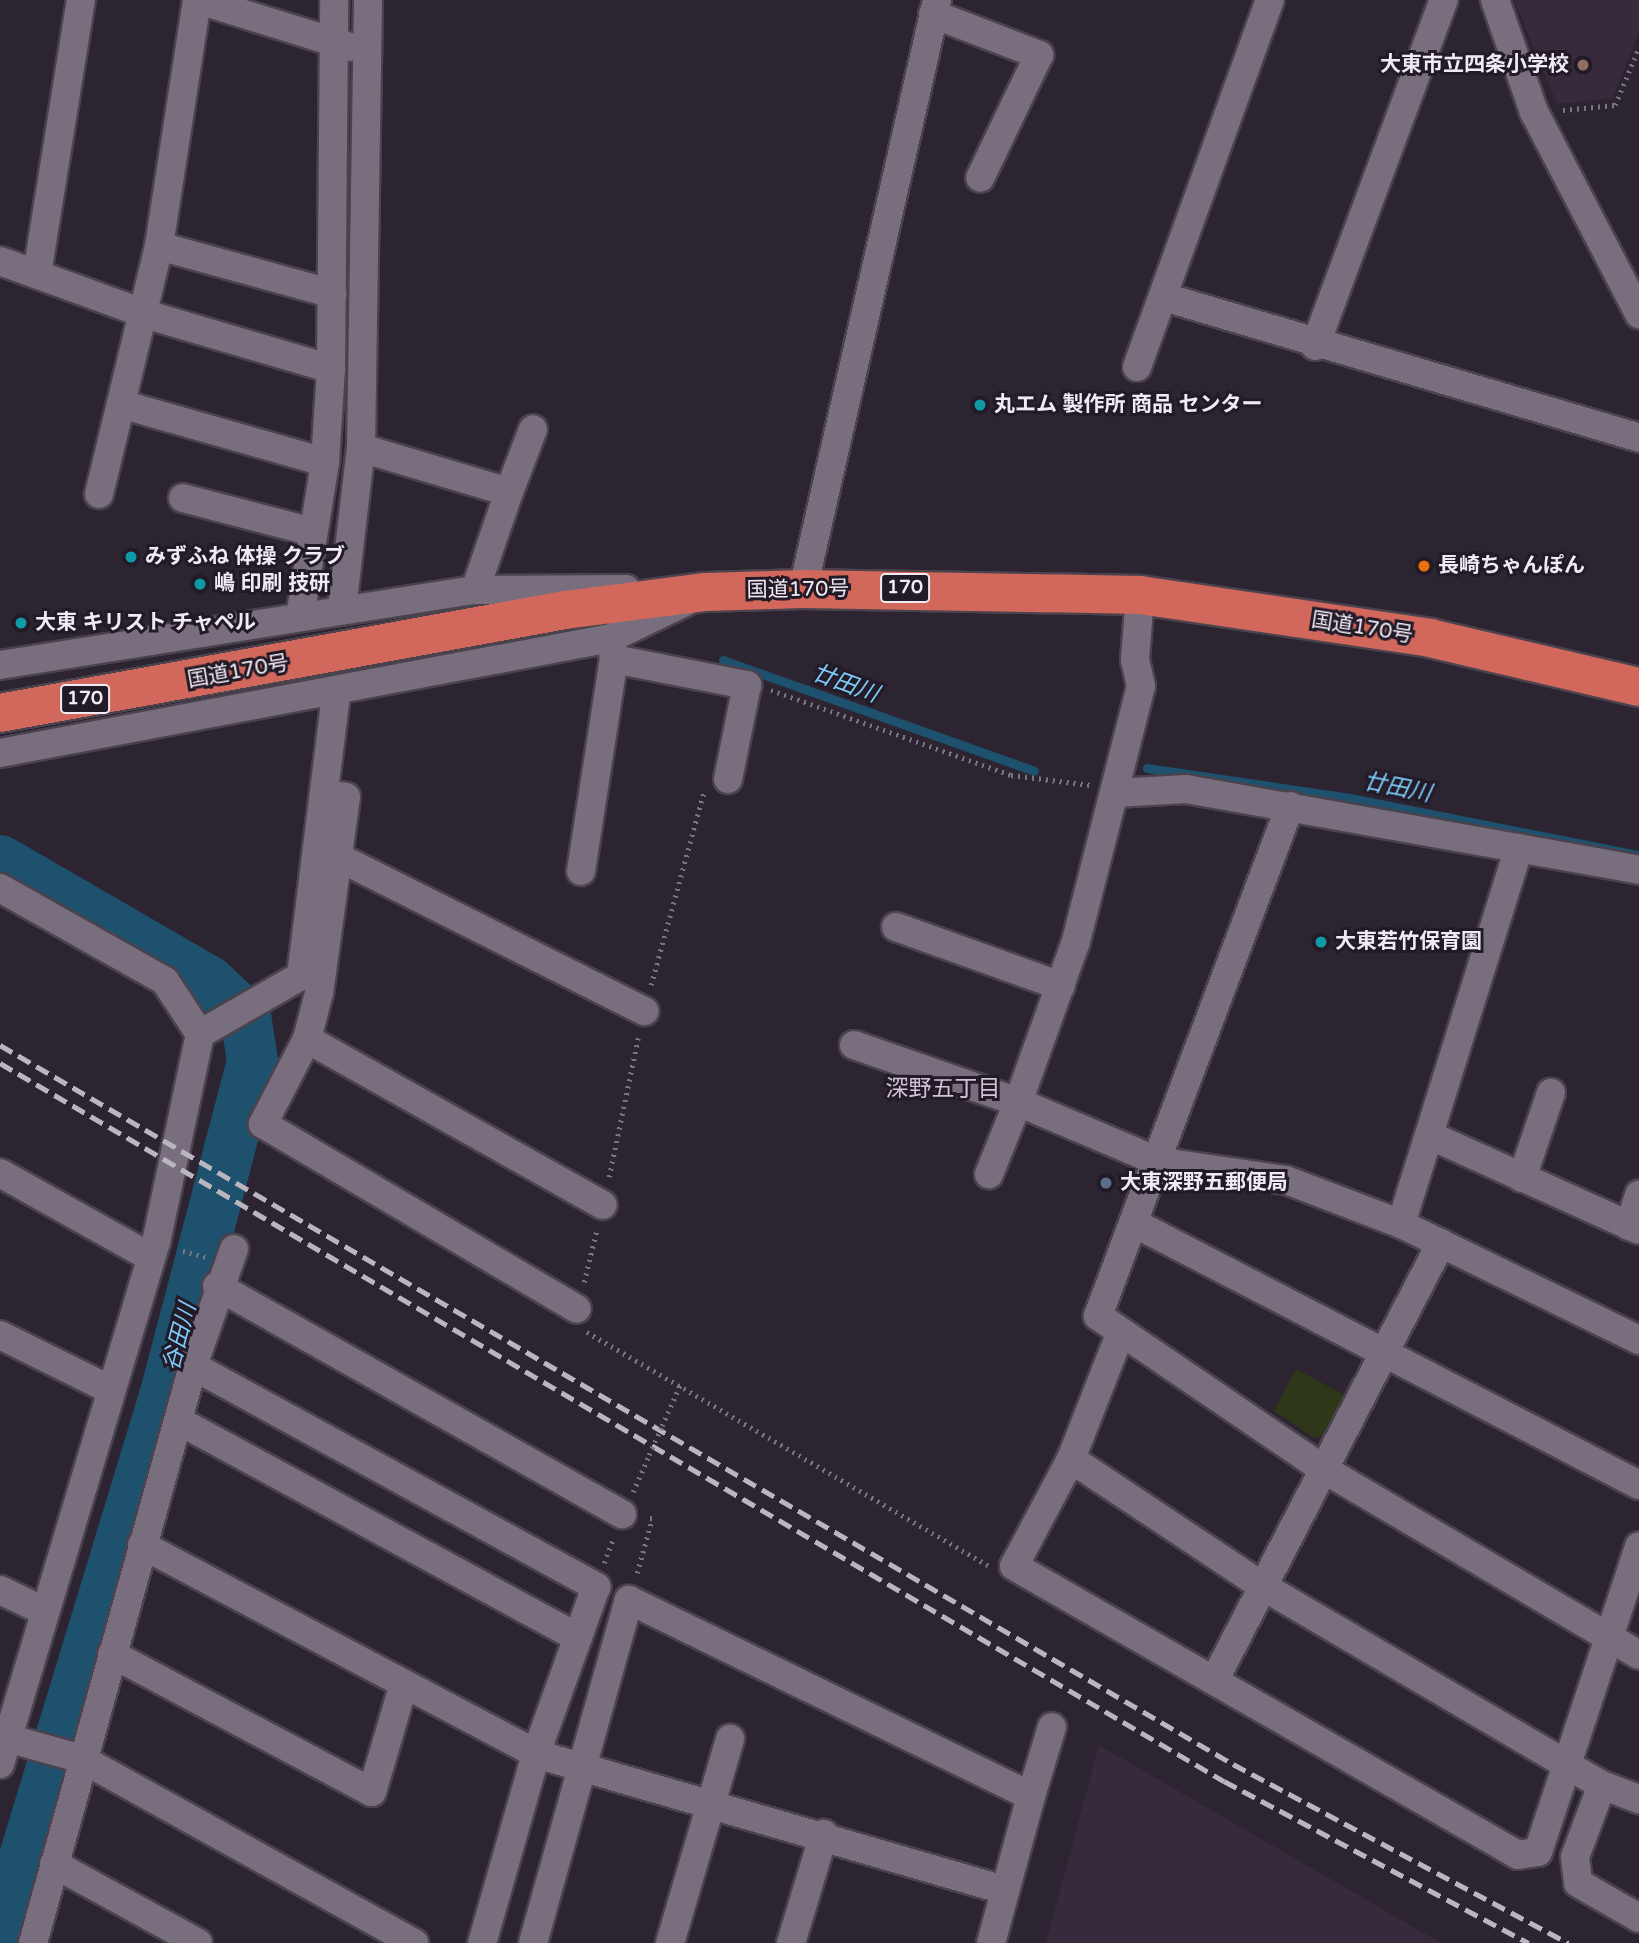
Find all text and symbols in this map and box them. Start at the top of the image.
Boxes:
place label: 大東市立四条小学校 [1380,52,1569,78]
marker: 大東市立四条小学校 [1575,57,1591,73]
place label: 丸エム 製作所 商品 センター [994,392,1262,418]
marker: 丸エム 製作所 商品 センター [972,397,988,413]
place label: みずふね 体操 クラブ [145,544,345,570]
marker: みずふね 体操 クラブ [123,549,139,565]
place label: 長崎ちゃんぽん [1438,553,1585,579]
marker: 長崎ちゃんぽん [1416,558,1432,574]
place label: 嶋 印刷 技研 [214,571,330,597]
road number: 170 [879,572,931,604]
marker: 嶋 印刷 技研 [192,576,208,592]
street label: 国道170号 [747,577,849,603]
street label: 国道170号 [1309,608,1415,648]
place label: 大東 キリスト チャペル [35,610,256,636]
marker: 大東 キリスト チャペル [13,615,29,631]
street label: 国道170号 [185,651,291,693]
water label: 廿田川 [808,659,882,709]
road number: 170 [59,684,111,714]
water label: 廿田川 [1361,768,1433,808]
place label: 大東若竹保育園 [1335,929,1482,955]
marker: 大東若竹保育園 [1313,934,1329,950]
district label: 深野五丁目 [886,1075,1000,1103]
place label: 大東深野五郵便局 [1120,1170,1288,1196]
marker: 大東深野五郵便局 [1098,1175,1114,1191]
water label: 谷田川 [158,1300,202,1374]

